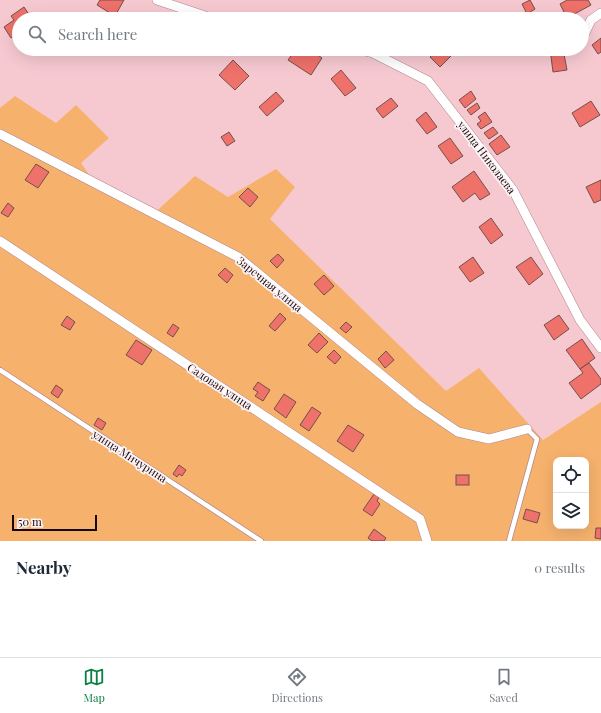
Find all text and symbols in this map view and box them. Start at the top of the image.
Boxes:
search box [12,12,589,56]
icon: search [26,23,48,45]
text: Search here [58,24,137,44]
street label: улица Николаева [454,117,520,197]
street label: Заречная улица [234,253,306,315]
street label: Садовая улица [185,359,256,413]
street label: улица Мичурина [89,426,171,486]
map controls [553,457,589,529]
button: locate [553,457,589,493]
button: layers [553,493,589,529]
scale bar [12,513,97,532]
text: 50 m [18,514,42,529]
text: Nearby [16,556,71,578]
text: 0 results [534,559,585,576]
tab: Map [83,666,105,705]
tab: Directions [271,666,323,705]
tab: Saved [489,666,518,705]

